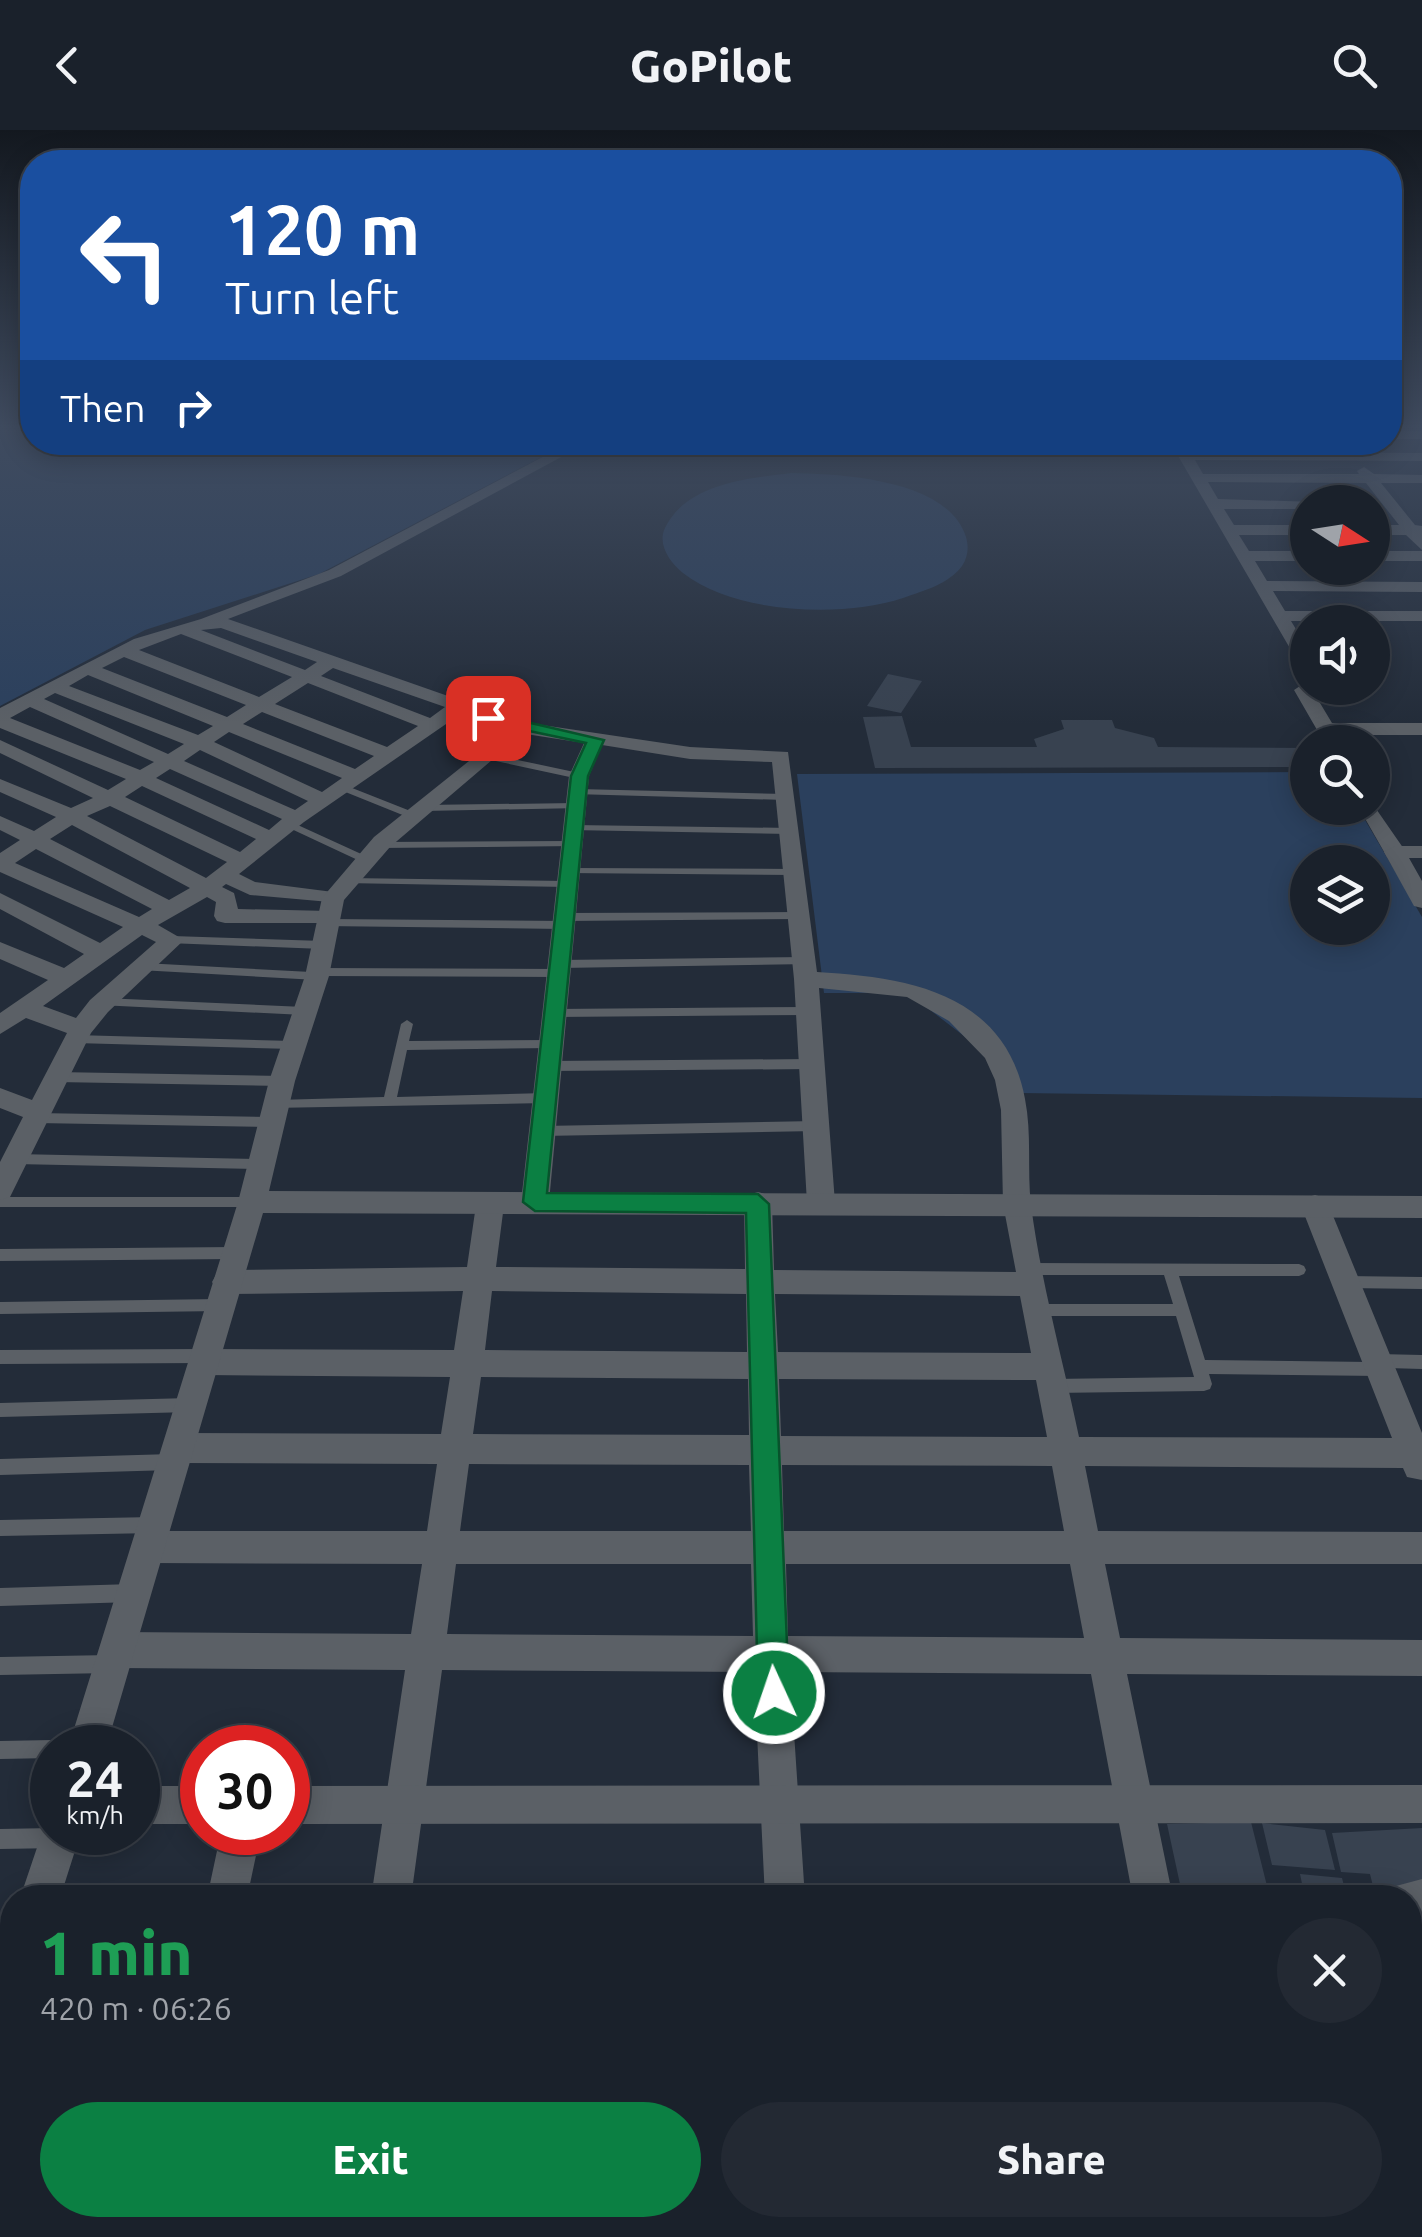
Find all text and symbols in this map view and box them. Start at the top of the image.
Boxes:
icon: back [40,38,95,93]
icon: search [1327,38,1382,93]
text: GoPilot [630,40,792,91]
icon: left [60,190,190,320]
text: 120 m [225,190,420,268]
text: Turn left [225,272,399,323]
icon: right [166,380,221,435]
text: Then [60,387,146,429]
north arrow [1290,485,1390,585]
map controls [1290,485,1390,945]
button: sound [1290,605,1390,705]
pin [446,676,531,761]
icon: arrive [461,691,516,746]
button: search [1290,725,1390,825]
button: layers [1290,845,1390,945]
position arrow [722,1641,826,1745]
speed limit sign: 30 [180,1725,310,1855]
text: 24 [67,1750,123,1806]
text: km/h [66,1801,124,1829]
button: close [1277,1918,1382,2023]
text: 1 min [40,1919,193,1986]
text: 420 m · 06:26 [40,1990,232,2026]
button: Exit [40,2102,701,2217]
button: Share [721,2102,1382,2217]

